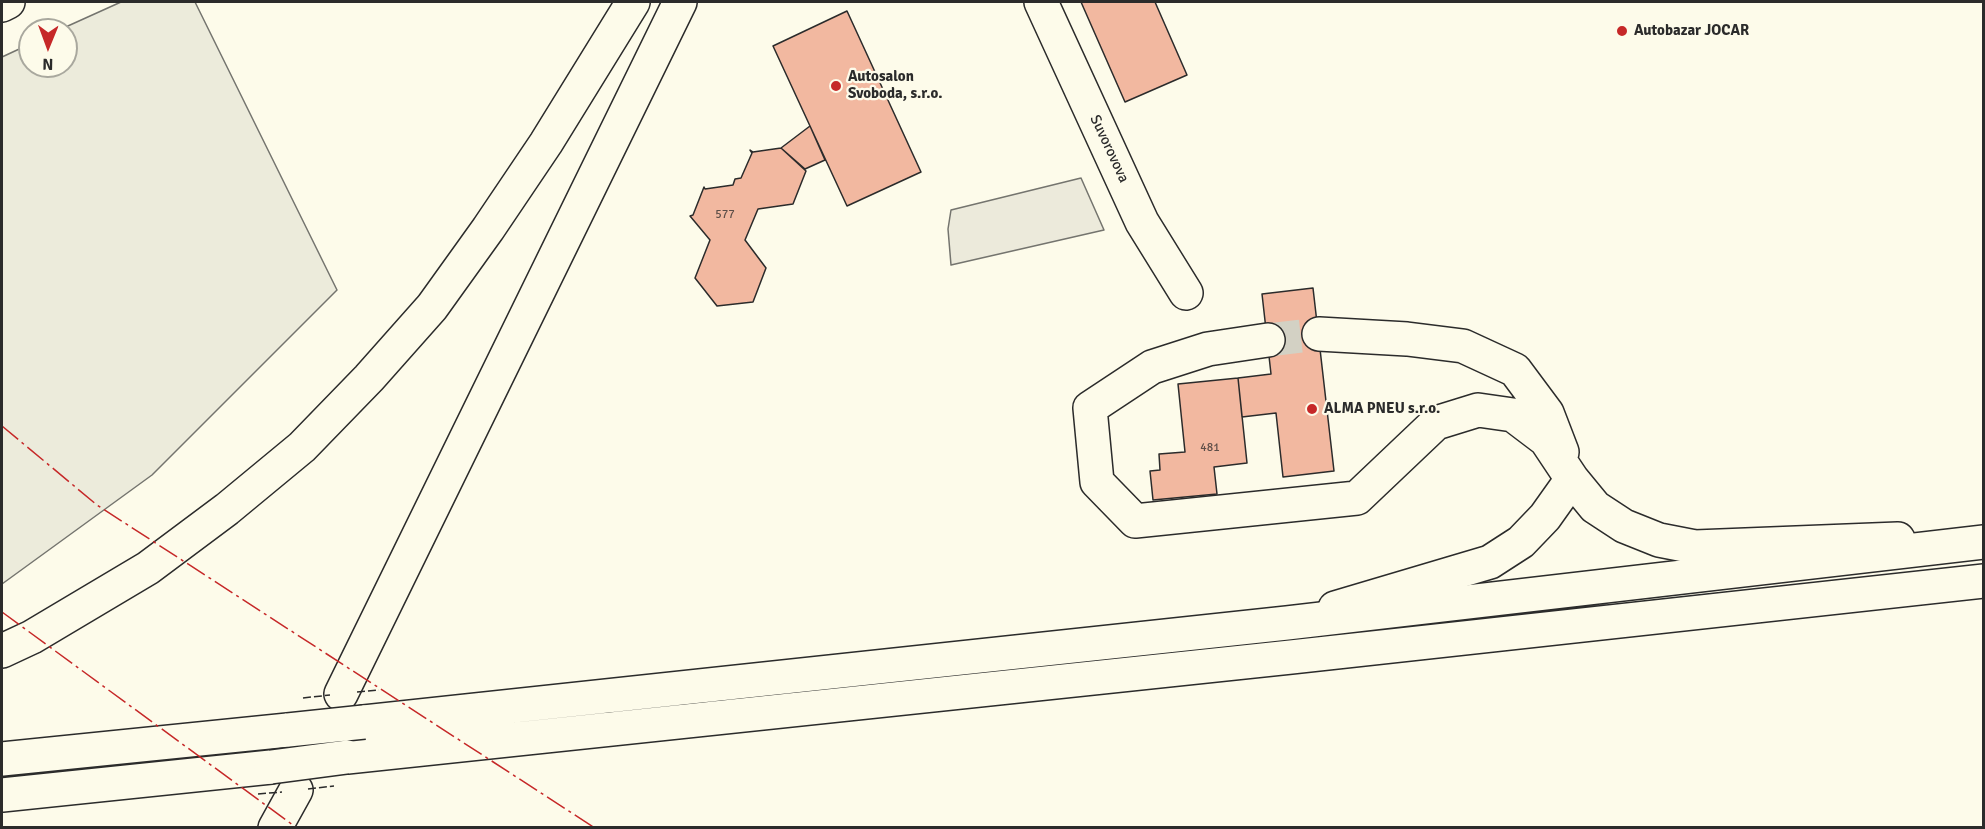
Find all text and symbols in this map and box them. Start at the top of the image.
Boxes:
north arrow [18,18,78,78]
place label: Autobazar JOCAR [1634,22,1749,40]
marker: Autobazar JOCAR [1615,24,1629,38]
text: N [42,54,53,74]
place label: Autosalon Svoboda, s.r.o. [848,68,943,103]
marker: Autosalon Svoboda, s.r.o. [829,79,843,93]
street label: Suvorovova [1086,112,1132,186]
house number: 577 [715,208,735,222]
place label: ALMA PNEU s.r.o. [1324,400,1440,418]
marker: ALMA PNEU s.r.o. [1305,402,1319,416]
house number: 481 [1200,441,1220,455]

